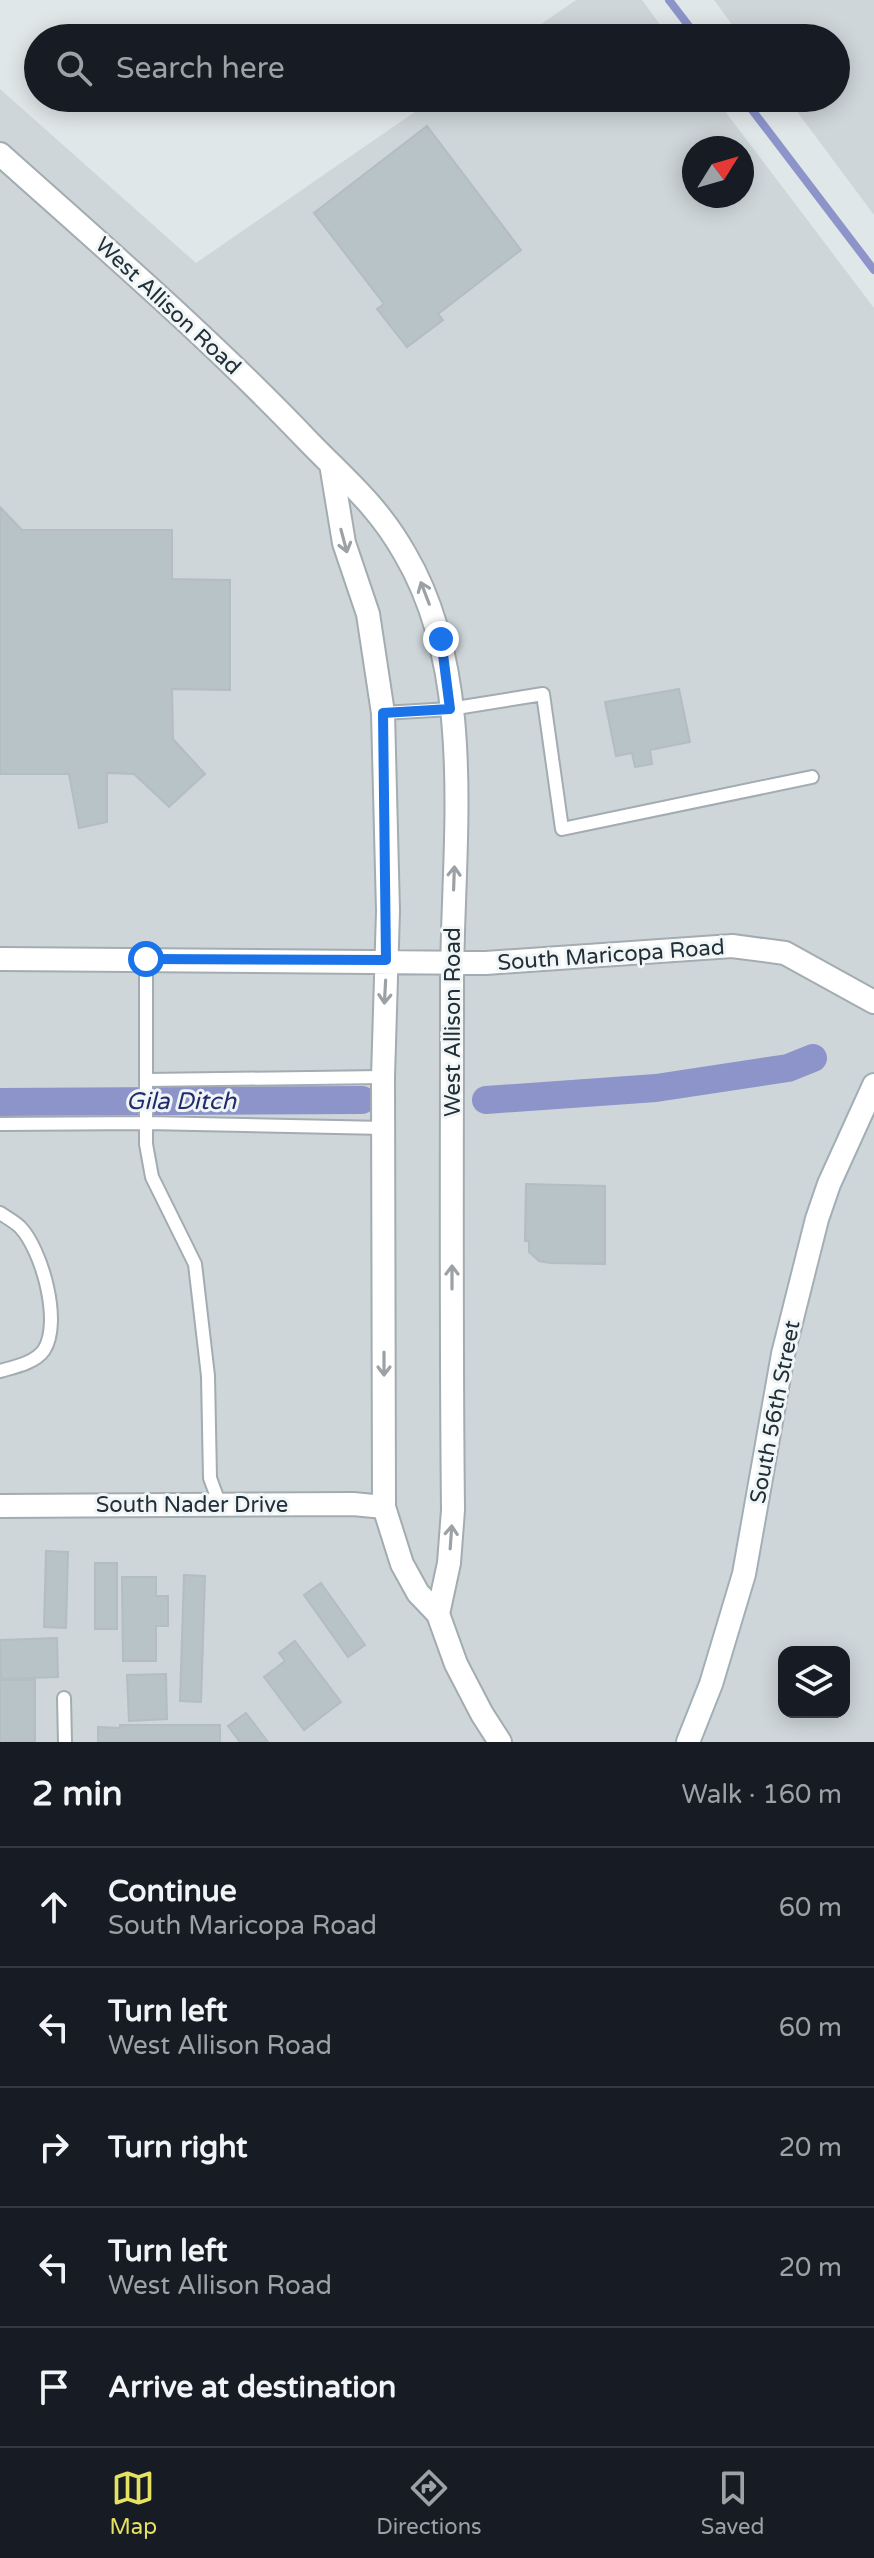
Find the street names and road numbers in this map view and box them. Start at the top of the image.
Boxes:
street label: West Allison Road [90,232,246,380]
street label: West Allison Road [440,927,466,1117]
street label: South Maricopa Road [497,934,725,976]
street label: South 56th Street [745,1318,805,1506]
street label: South Nader Drive [96,1492,288,1518]

